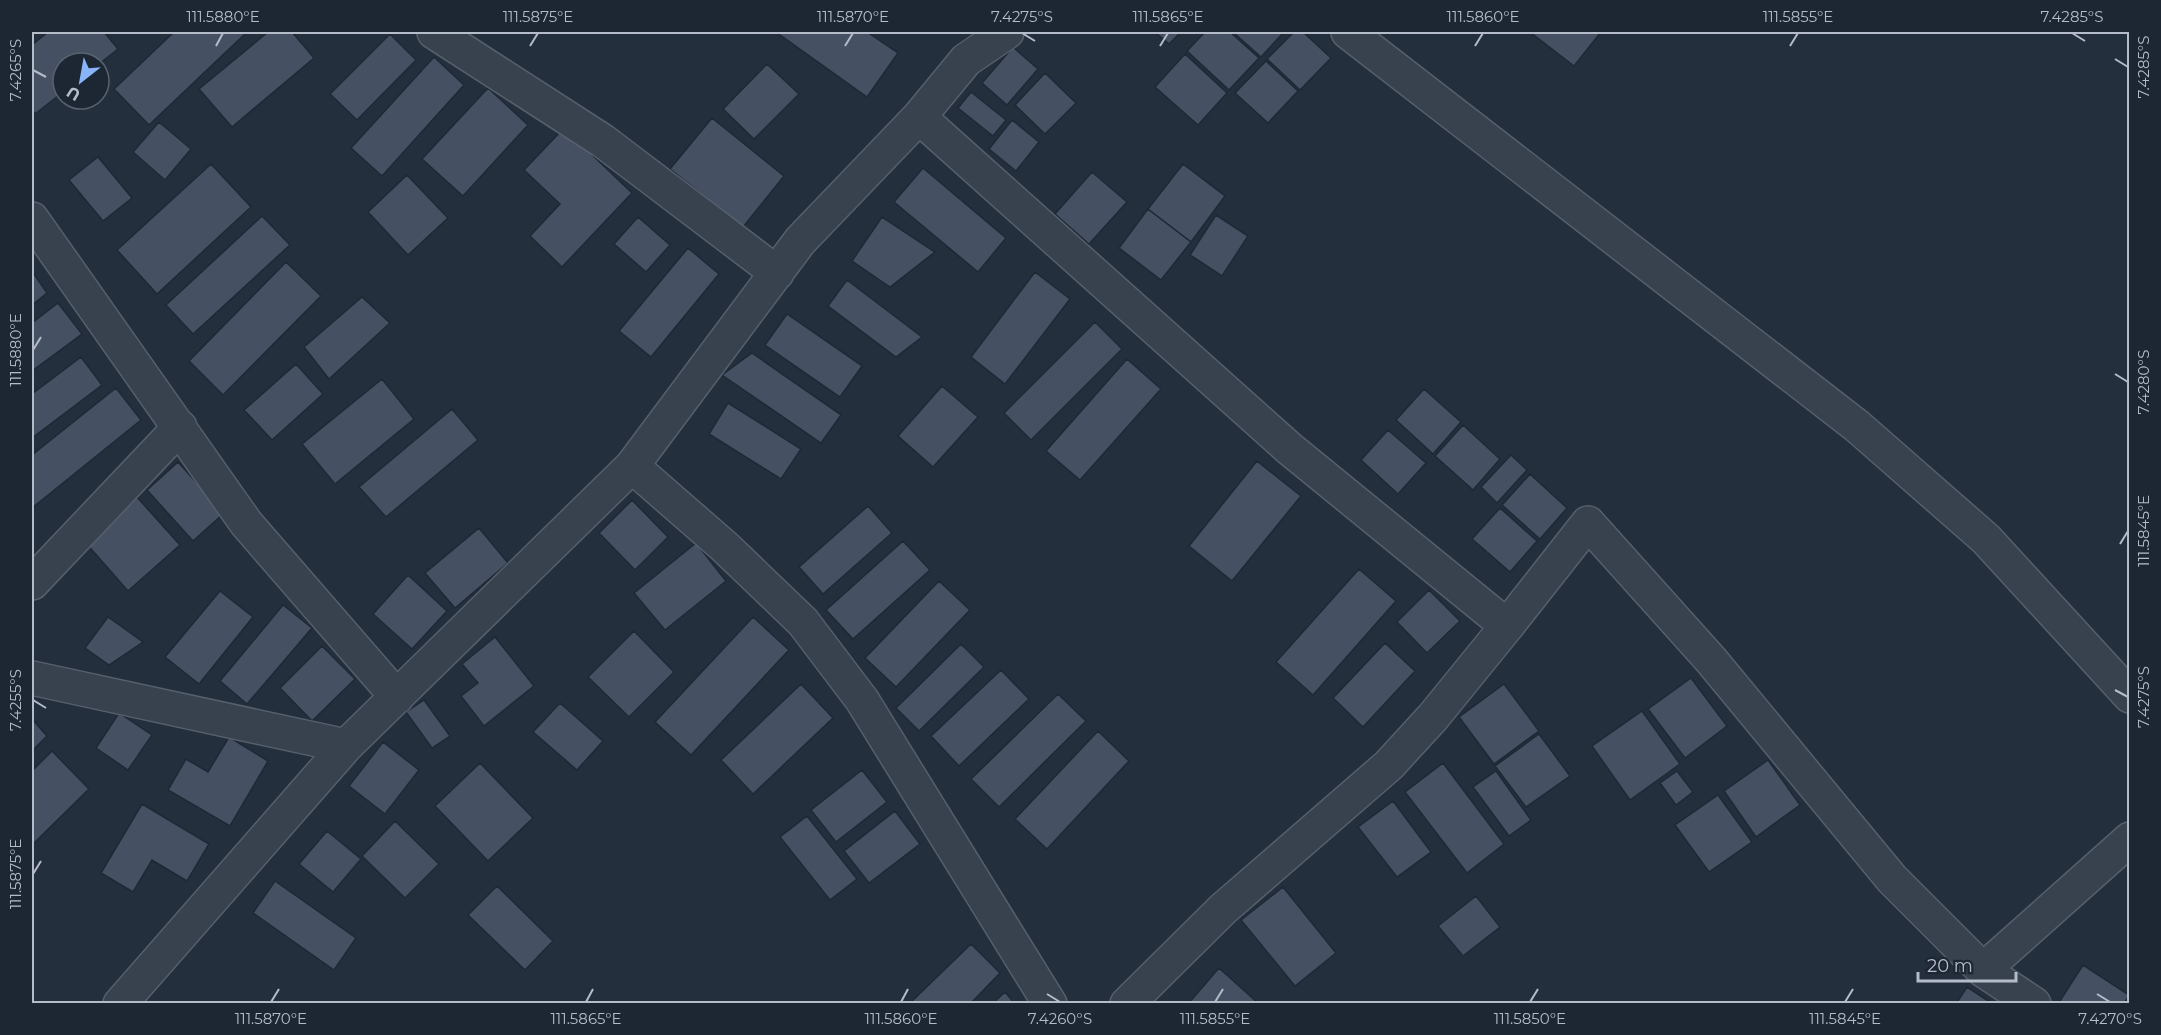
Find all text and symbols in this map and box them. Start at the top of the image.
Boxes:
text: 111.5880°E [186,7,260,26]
text: 111.5875°E [503,7,573,26]
text: 111.5870°E [817,7,889,26]
text: 7.4275°S [991,7,1053,26]
text: 111.5865°E [1132,7,1204,26]
text: 111.5860°E [1447,7,1519,26]
text: 111.5855°E [1763,7,1833,26]
text: 7.4285°S [2040,7,2104,26]
text: 7.4285°S [2134,35,2153,99]
text: 7.4265°S [6,39,25,101]
north arrow [51,51,111,111]
text: U [63,82,84,105]
text: 111.5880°E [6,313,25,387]
text: 7.4280°S [2134,350,2153,414]
text: 111.5845°E [2134,495,2153,567]
text: 7.4275°S [2134,666,2153,728]
text: 7.4255°S [6,669,25,731]
text: 111.5875°E [6,839,25,909]
scale bar [1918,945,2016,983]
text: 20 m [1927,955,1973,977]
text: 111.5870°E [235,1009,307,1028]
text: 111.5865°E [550,1009,622,1028]
text: 111.5860°E [865,1009,937,1028]
text: 7.4260°S [1028,1009,1092,1028]
text: 111.5855°E [1180,1009,1250,1028]
text: 111.5850°E [1494,1009,1566,1028]
text: 111.5845°E [1809,1009,1881,1028]
text: 7.4270°S [2078,1009,2142,1028]

